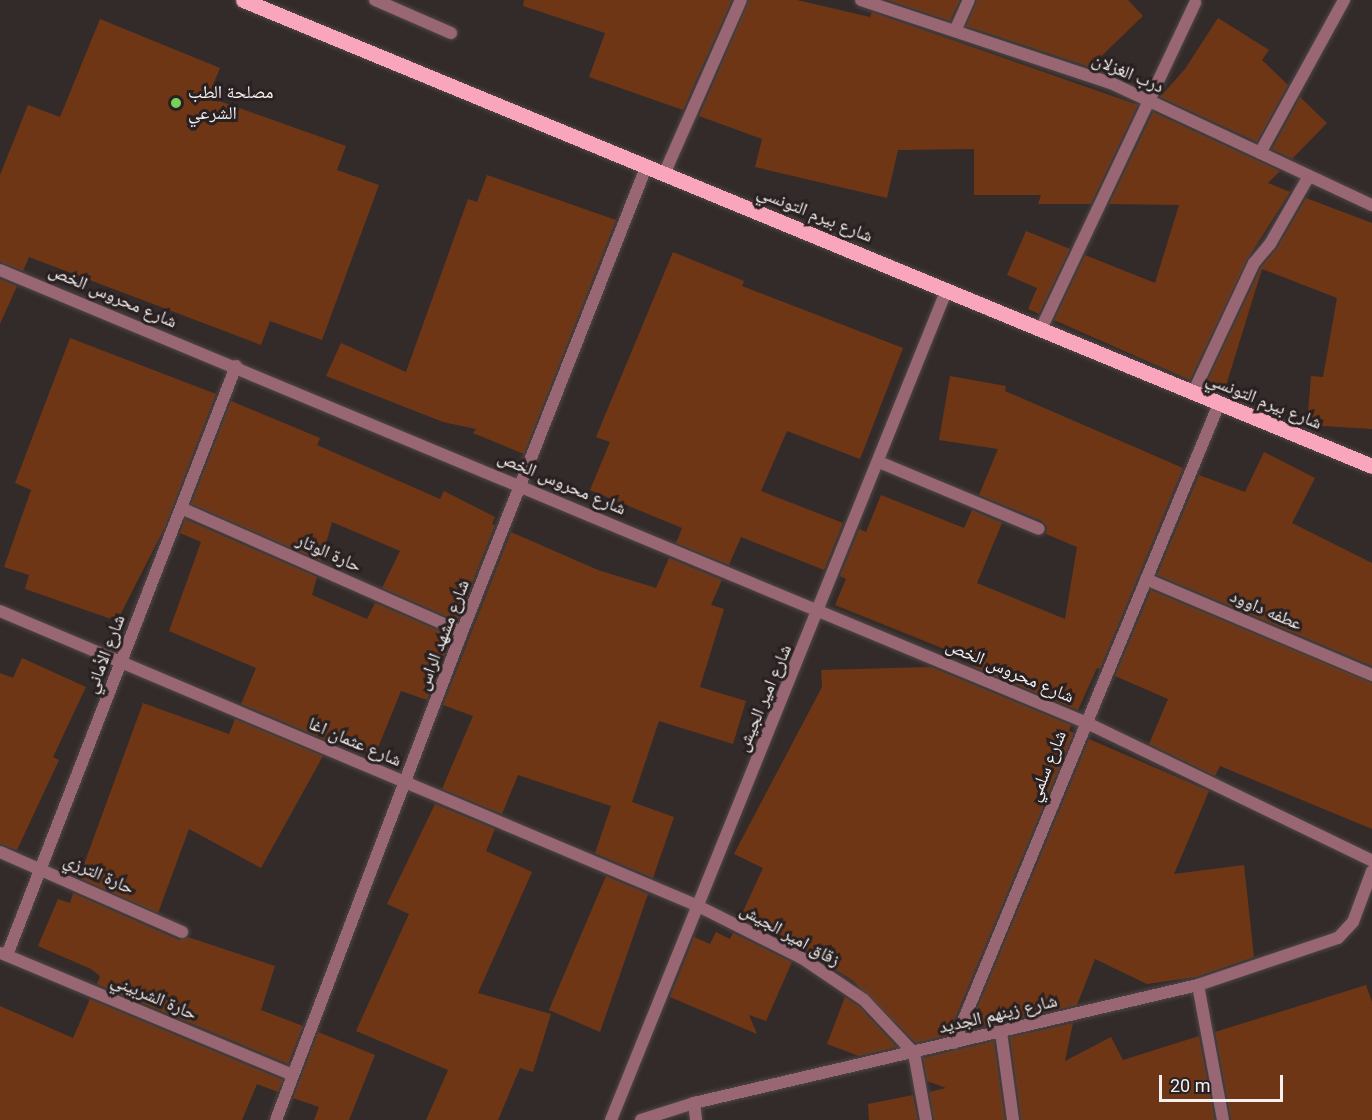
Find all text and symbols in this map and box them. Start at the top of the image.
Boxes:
street label: درب الغزلان [1089,48,1167,98]
place label: مصلحة الطب الشرعي [188,82,273,124]
marker: مصلحة الطب الشرعي [169,96,183,110]
street label: شارع بيرم التونسي [754,181,876,247]
street label: شارع محروس الخص [46,259,180,333]
street label: شارع بيرم التونسي [1203,368,1325,434]
street label: شارع محروس الخص [495,446,629,520]
street label: حارة الوتار [293,529,365,577]
street label: شارع مشهد الراس [412,577,474,693]
street label: عطفه داوود [1227,585,1305,635]
street label: شارع الأماني [80,612,130,696]
street label: شارع محروس الخص [943,634,1077,708]
street label: شارع امير الجيش [732,641,796,755]
street label: شارع عثمان اغا [305,713,405,771]
street label: شارع سلمي [1023,727,1071,805]
street label: حارة الترزي [60,849,138,899]
street label: زقاق امير الجيش [736,899,844,971]
street label: حارة الشربيني [108,969,200,1025]
street label: شارع زينهم الجديد [937,990,1059,1038]
scale bar [1162,1063,1286,1101]
text: 20 m [1170,1075,1210,1096]

